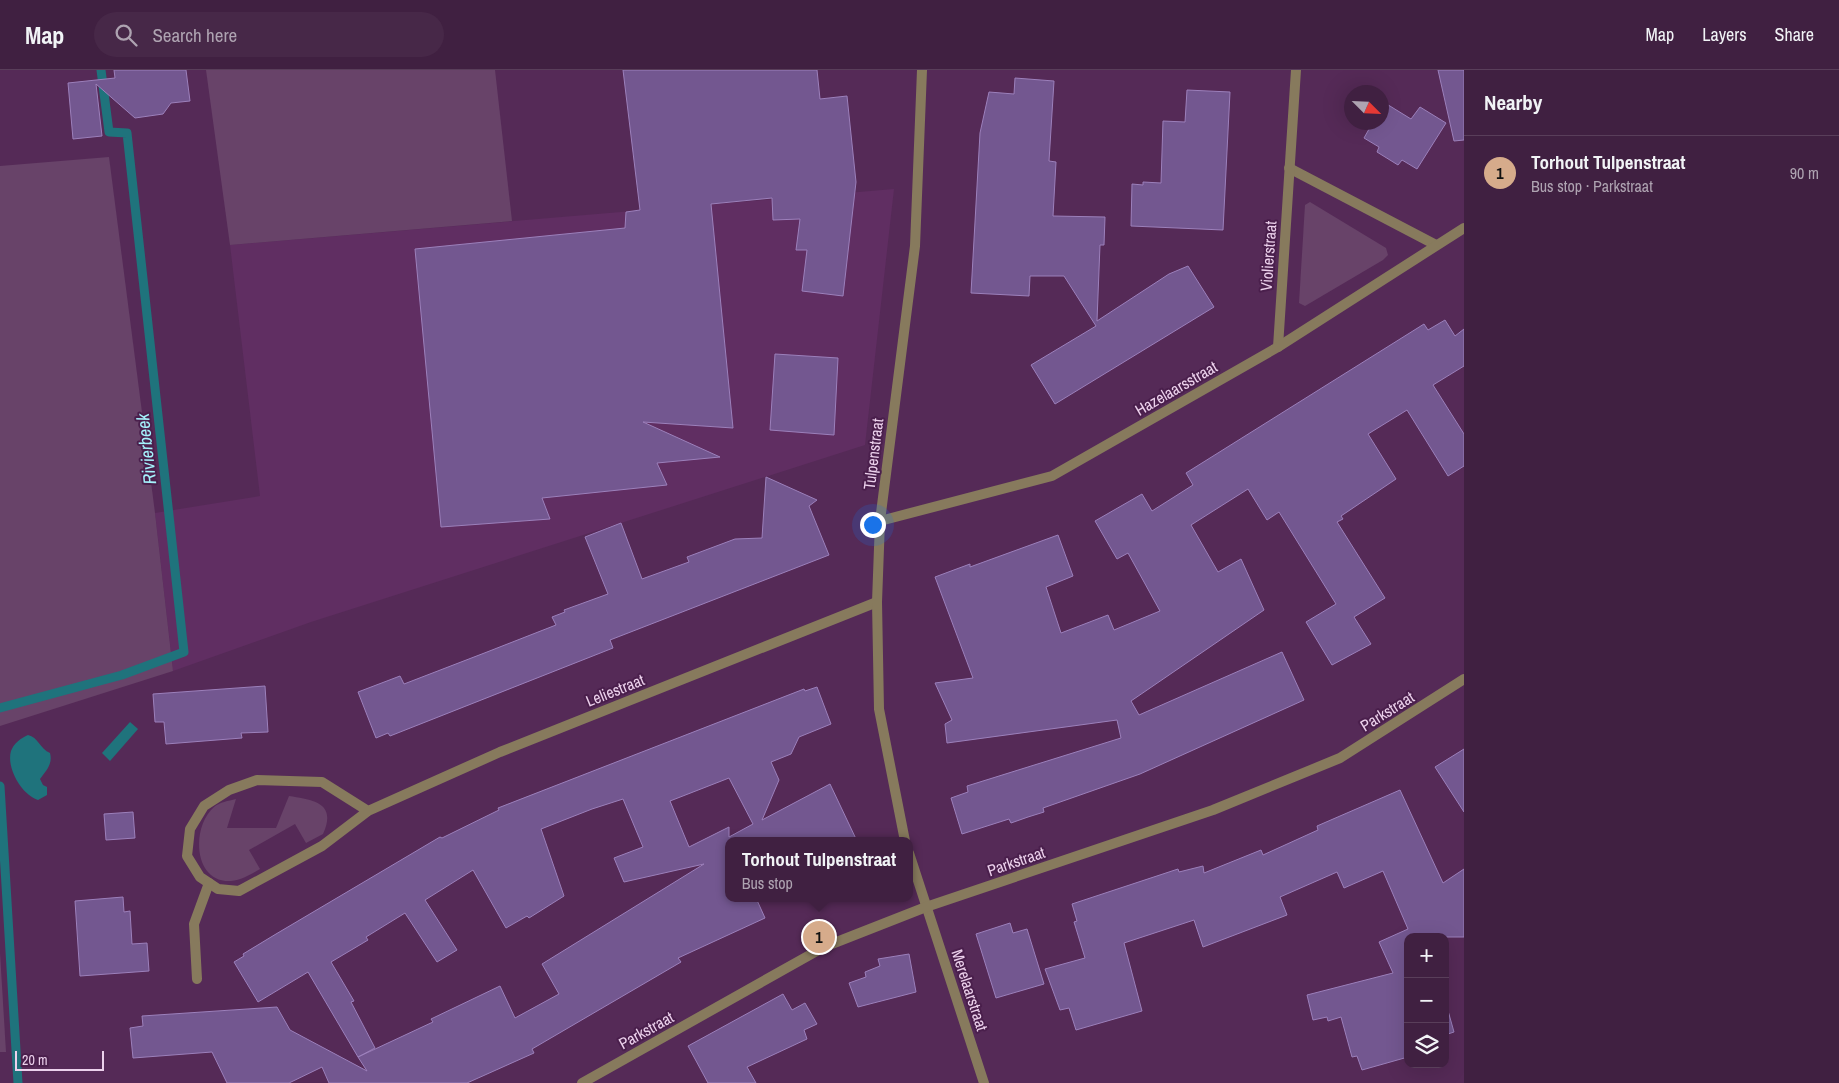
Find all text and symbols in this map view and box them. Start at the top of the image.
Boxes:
search box [94,12,444,57]
text: Map [25,19,64,51]
icon: search [112,21,140,49]
text: Search here [152,22,237,48]
text: Map [1646,22,1674,47]
text: Layers [1702,22,1747,47]
text: Share [1775,22,1814,47]
north arrow [1344,85,1389,130]
text: Nearby [1484,88,1542,117]
text: Torhout Tulpenstraat [1531,149,1685,175]
text: 1 [1496,162,1504,184]
text: 90 m [1790,162,1819,184]
text: Bus stop · Parkstraat [1531,175,1653,197]
street label: Violierstraat [1255,220,1281,292]
street label: Hazelaarsstraat [1131,355,1222,420]
water label: Rivierbeek [130,412,162,486]
street label: Tulpenstraat [858,417,888,491]
your location [860,512,886,538]
street label: Leliestraat [582,668,648,712]
street label: Parkstraat [1356,686,1418,736]
popup [725,837,913,902]
street label: Parkstraat [984,841,1048,881]
text: Torhout Tulpenstraat [742,846,896,872]
text: Bus stop [742,872,793,894]
pin: 1 [803,918,835,956]
map controls [1404,933,1449,1068]
button: + [1404,933,1449,978]
street label: Merelaarstraat [946,946,994,1034]
button: − [1404,978,1449,1023]
street label: Parkstraat [615,1006,678,1054]
button: layers [1404,1023,1449,1068]
scale bar [15,1048,104,1071]
text: 20 m [22,1051,48,1069]

